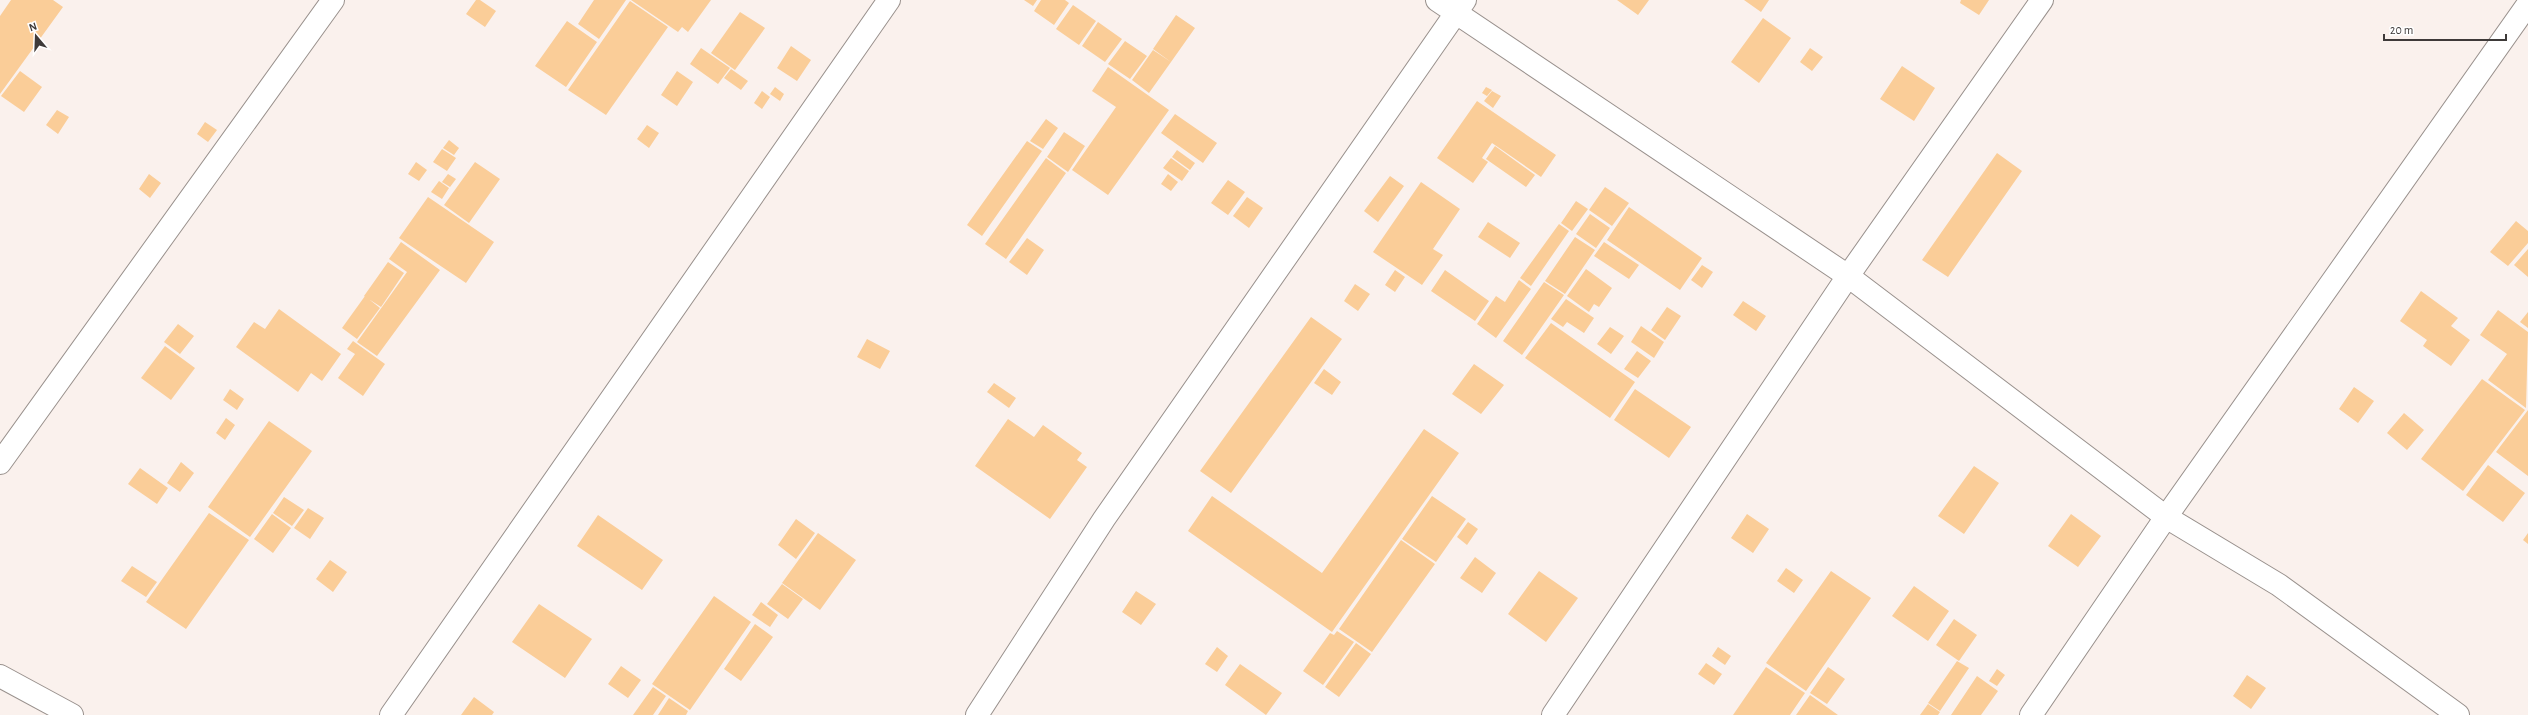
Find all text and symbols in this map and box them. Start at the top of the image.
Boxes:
north arrow [16,16,56,56]
scale bar [2384,16,2506,42]
text: N [27,21,38,33]
text: 20 m [2390,24,2413,36]

